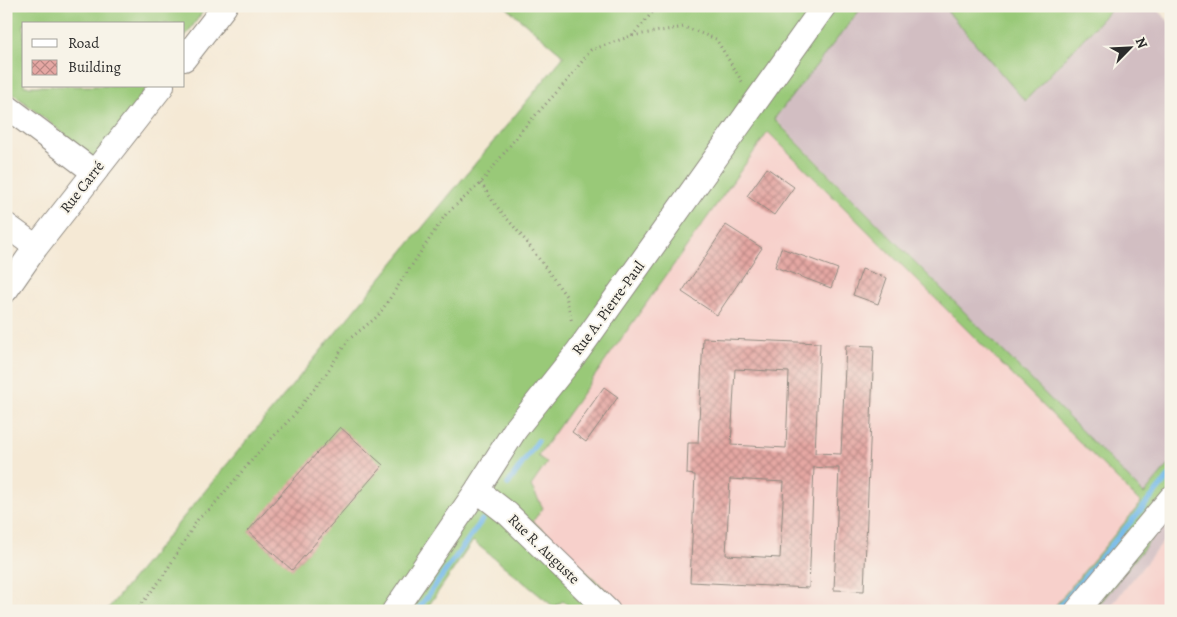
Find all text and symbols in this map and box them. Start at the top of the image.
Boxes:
legend [22,22,185,88]
north arrow [1104,22,1154,72]
text: Road [68,33,100,53]
text: N [1131,34,1152,51]
text: Building [68,57,121,77]
street label: Rue Carré [55,157,109,217]
street label: Rue A. Pierre-Paul [567,257,649,359]
street label: Rue R. Auguste [504,510,585,589]

